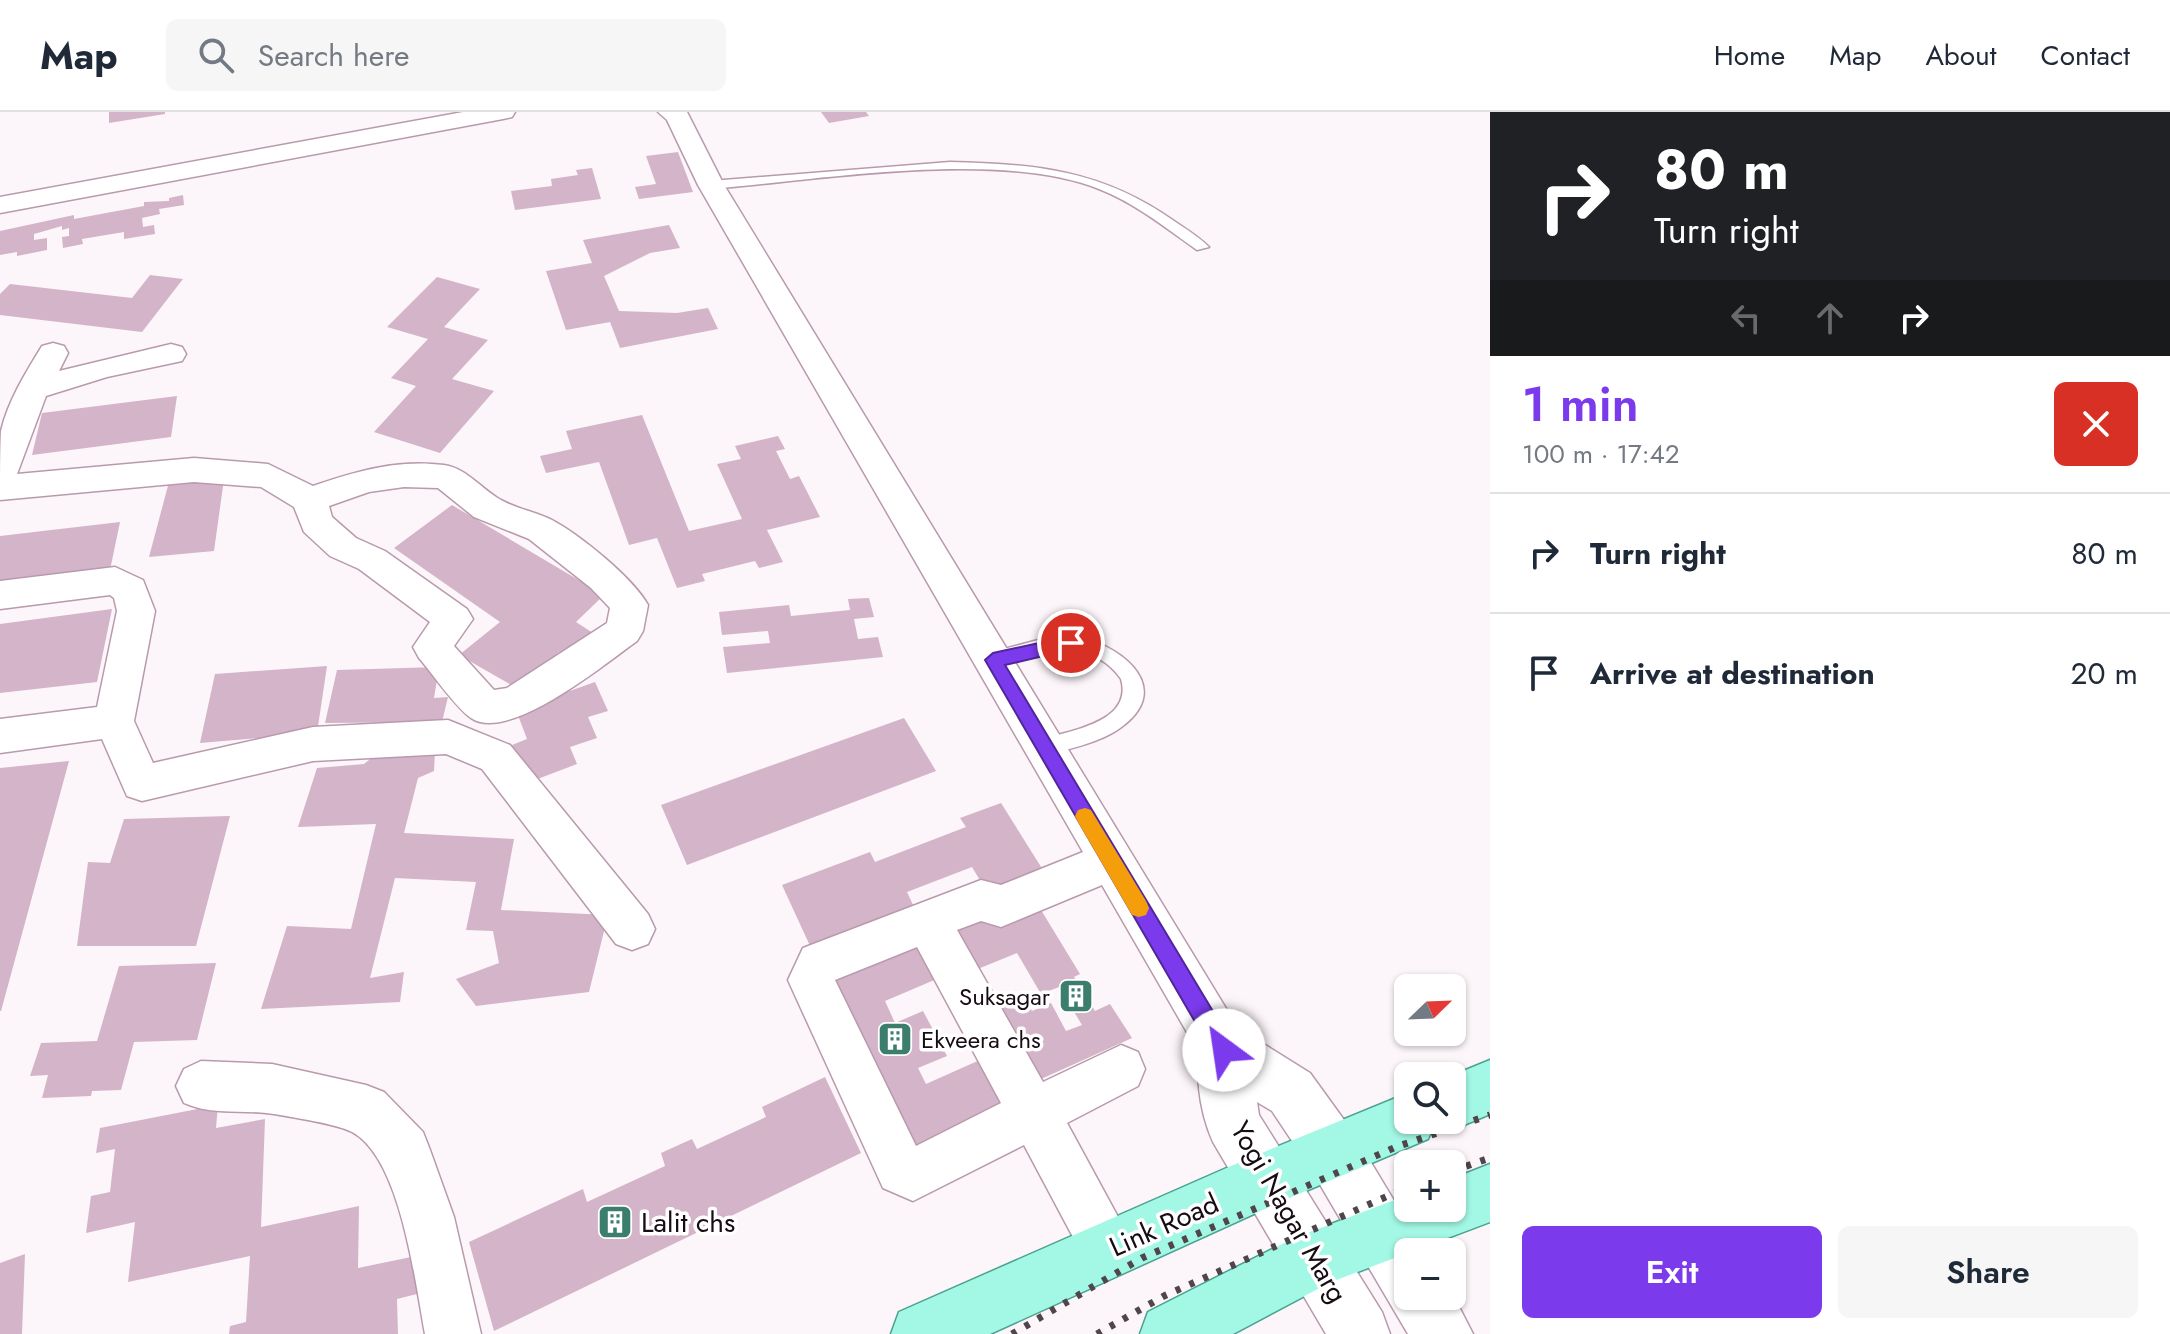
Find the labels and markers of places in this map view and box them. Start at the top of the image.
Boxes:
pin [1037,609,1105,677]
building icon: Suksagar [1057,977,1095,1015]
place label: Suksagar [959,979,1051,1014]
building icon: Ekveera chs [876,1020,914,1058]
place label: Ekveera chs [921,1022,1041,1057]
place label: Lalit chs [641,1202,735,1243]
building icon: Lalit chs [596,1203,634,1241]

